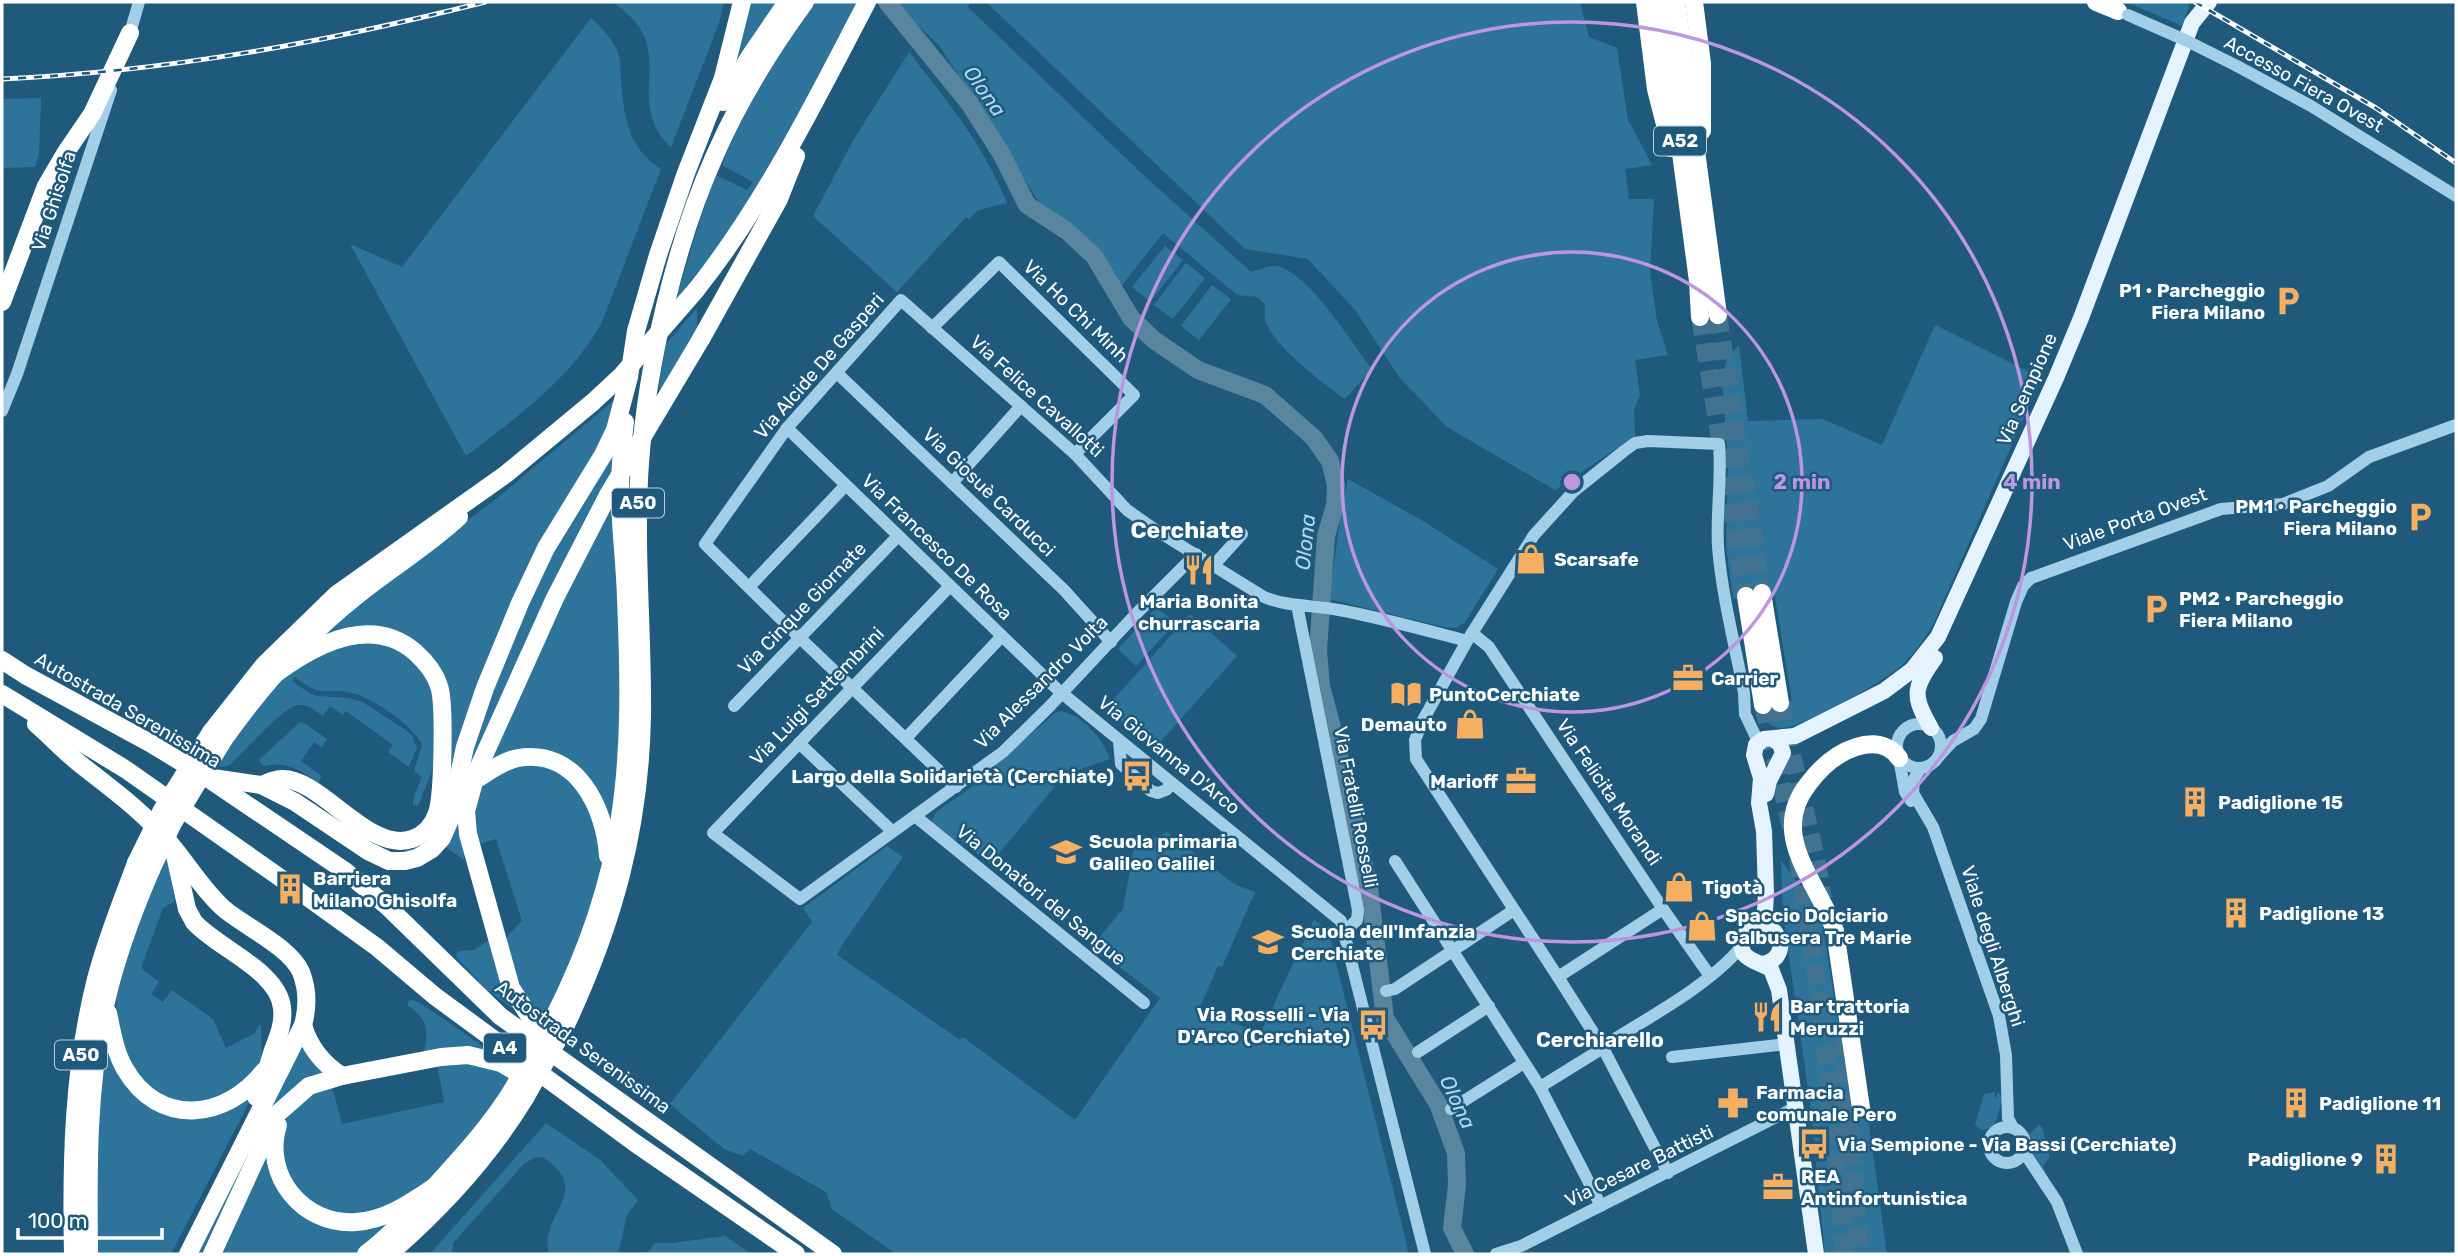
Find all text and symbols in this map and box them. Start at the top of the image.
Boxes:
street label: Accesso Fiera Ovest [2220,31,2388,138]
water label: Olona [959,61,1011,121]
road number: A52 [1654,126,1706,156]
street label: Via Ghisolfa [27,148,81,254]
street label: Via Ho Chi Minh [1019,255,1133,367]
place label: P1 • Parcheggio Fiera Milano [2119,279,2265,324]
parking icon: P1 • Parcheggio Fiera Milano [2271,284,2305,318]
street label: Via Alcide De Gasperi [749,288,889,444]
street label: Via Sempione [1992,329,2062,449]
street label: Via Felice Cavallotti [965,330,1109,462]
street label: Via Giosuè Carducci [918,423,1060,561]
street label: Via Francesco De Rosa [857,469,1017,625]
text: 2 min [1774,469,1830,494]
text: 4 min [2003,469,2061,494]
centre of rings [1560,470,1584,494]
street label: Viale Porta Ovest [2060,482,2210,556]
road number: A50 [612,489,664,518]
place label: PM1 • Parcheggio Fiera Milano [2235,495,2397,540]
parking icon: PM1 • Parcheggio Fiera Milano [2403,500,2437,534]
water label: Olona [1290,513,1320,571]
district label: Cerchiate [1130,516,1244,544]
street label: Via Cinque Giornate [733,537,871,679]
shop icon: Scarsafe [1514,542,1548,576]
place label: Scarsafe [1554,548,1639,571]
restaurant icon: Maria Bonita churrascaria [1182,553,1216,587]
place label: PM2 • Parcheggio Fiera Milano [2179,587,2344,632]
place label: Maria Bonita churrascaria [1138,590,1260,635]
parking icon: PM2 • Parcheggio Fiera Milano [2139,592,2173,626]
street label: Via Alessandro Volta [969,610,1113,754]
street label: Via Luigi Settembrini [745,622,889,770]
street label: Autostrada Serenissima [31,647,225,773]
office icon: Carrier [1671,661,1705,695]
place label: Carrier [1711,667,1779,690]
library icon: PuntoCerchiate [1389,677,1423,711]
place label: PuntoCerchiate [1429,683,1580,706]
street label: Via Giovanna D'Arco [1093,691,1245,819]
shop icon: Demauto [1453,707,1487,741]
place label: Demauto [1361,713,1447,736]
street label: Via Felicita Morandi [1552,714,1666,870]
street label: Via Fratelli Rosselli [1329,724,1383,890]
bus stop icon: Largo della Solidarietà (Cerchiate) [1120,759,1154,793]
office icon: Marioff [1504,764,1538,798]
place label: Largo della Solidarietà (Cerchiate) [791,765,1114,788]
place label: Marioff [1430,770,1499,793]
building icon: Padiglione 15 [2178,785,2212,819]
place label: Padiglione 15 [2218,791,2343,814]
street label: Via Donatori del Sangue [952,820,1130,970]
place label: Scuola primaria Galileo Galilei [1089,830,1237,875]
school or university icon: Scuola primaria Galileo Galilei [1049,835,1083,869]
street label: Viale degli Alberghi [1956,863,2030,1029]
place label: Barriera Milano Ghisolfa [313,867,457,912]
shop icon: Tigotà [1662,870,1696,904]
building icon: Barriera Milano Ghisolfa [273,872,307,906]
place label: Tigotà [1702,876,1763,899]
building icon: Padiglione 13 [2219,896,2253,930]
place label: Padiglione 13 [2259,902,2384,925]
place label: Spaccio Dolciario Galbusera Tre Marie [1725,904,1912,949]
shop icon: Spaccio Dolciario Galbusera Tre Marie [1685,909,1719,943]
place label: Scuola dell'Infanzia Cerchiate [1291,920,1475,965]
school or university icon: Scuola dell'Infanzia Cerchiate [1251,925,1285,959]
street label: Autostrada Serenissima [491,976,675,1118]
place label: Bar trattoria Meruzzi [1790,995,1910,1040]
restaurant icon: Bar trattoria Meruzzi [1750,1000,1784,1034]
place label: Via Rosselli - Via D'Arco (Cerchiate) [1177,1003,1350,1048]
bus stop icon: Via Rosselli - Via D'Arco (Cerchiate) [1356,1008,1390,1042]
district label: Cerchiarello [1536,1027,1664,1052]
road number: A4 [484,1034,526,1063]
road number: A50 [55,1040,107,1070]
water label: Olona [1435,1071,1481,1133]
place label: Farmacia comunale Pero [1756,1081,1897,1126]
pharmacy icon: Farmacia comunale Pero [1716,1086,1750,1120]
building icon: Padiglione 11 [2279,1086,2313,1120]
place label: Padiglione 11 [2319,1092,2441,1115]
street label: Via Cesare Battisti [1561,1120,1717,1212]
bus stop icon: Via Sempione - Via Bassi (Cerchiate) [1797,1127,1831,1161]
place label: Via Sempione - Via Bassi (Cerchiate) [1837,1133,2177,1156]
building icon: Padiglione 9 [2369,1142,2403,1176]
place label: Padiglione 9 [2247,1148,2363,1171]
place label: REA Antinfortunistica [1801,1165,1968,1210]
office icon: REA Antinfortunistica [1761,1170,1795,1204]
scale bar [18,1196,161,1240]
text: 100 m [28,1208,87,1233]

